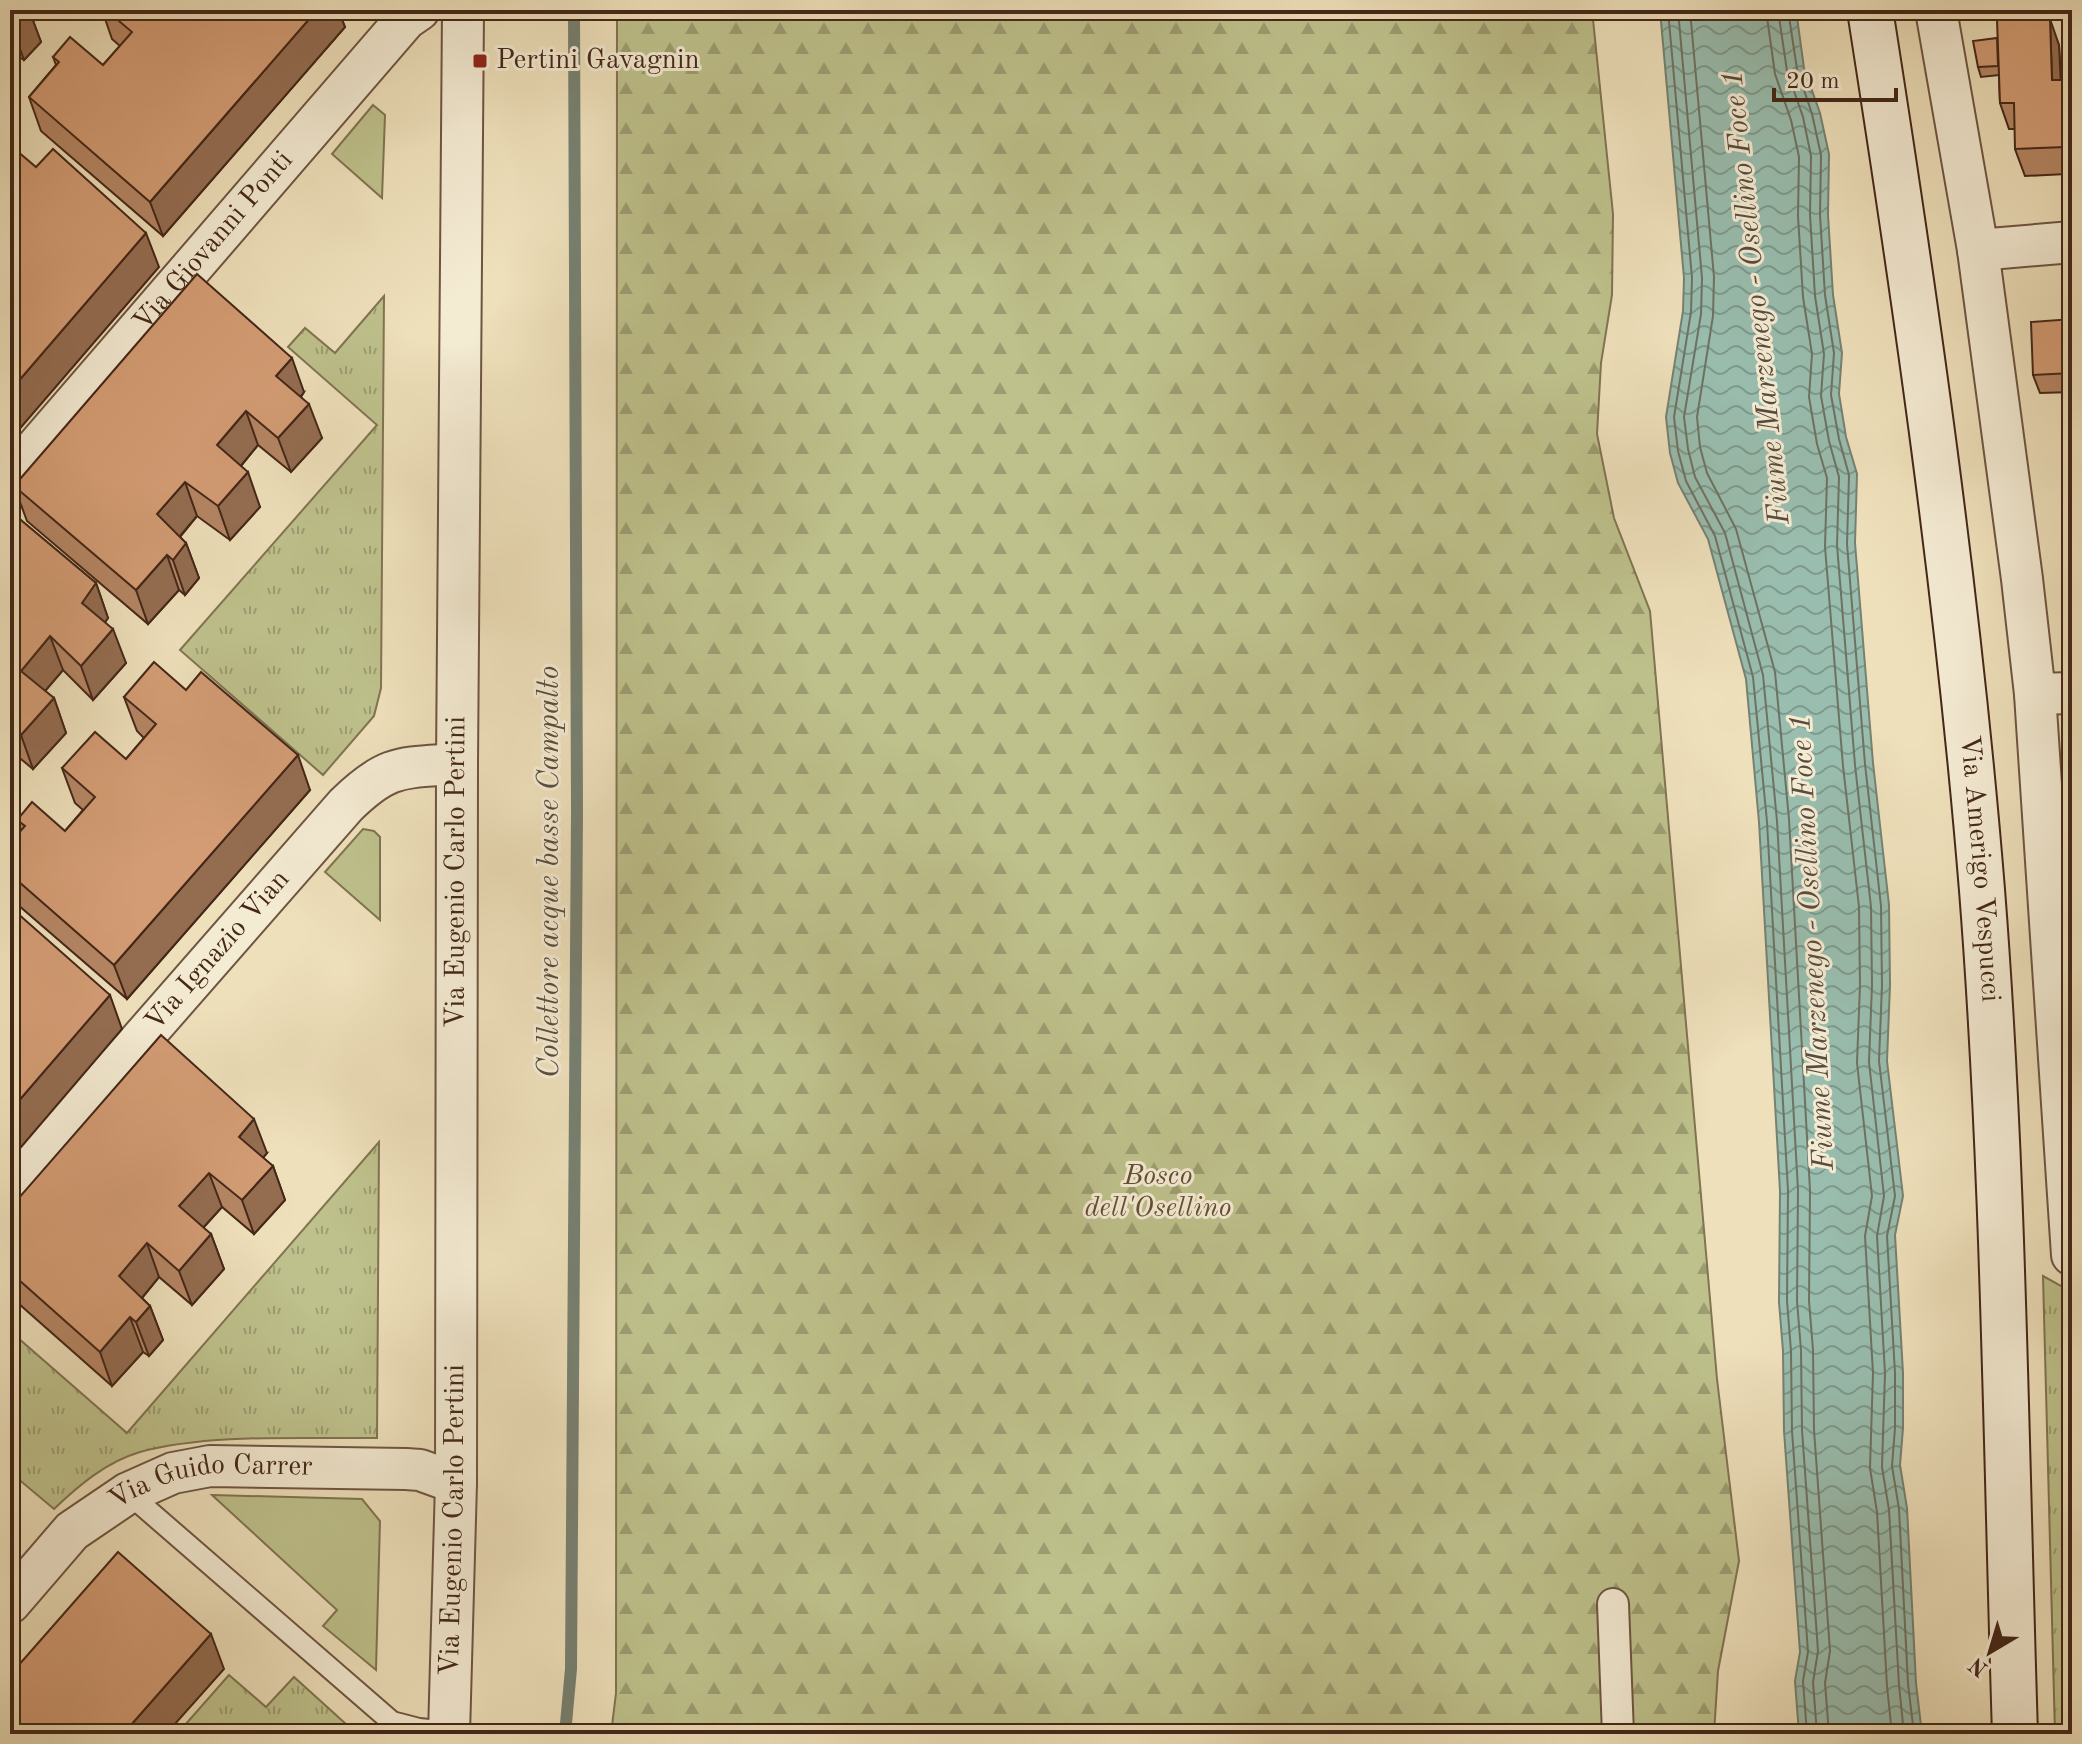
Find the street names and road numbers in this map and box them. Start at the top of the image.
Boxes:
street label: Via Giovanni Ponti [129,146,299,337]
street label: Via Eugenio Carlo Pertini [443,716,471,1028]
street label: Via Amerigo Vespucci [1954,734,2004,1003]
street label: Via Ignazio Vian [141,865,296,1037]
street label: Via Eugenio Carlo Pertini [437,1364,470,1676]
street label: Via Guido Carrer [104,1452,313,1515]

